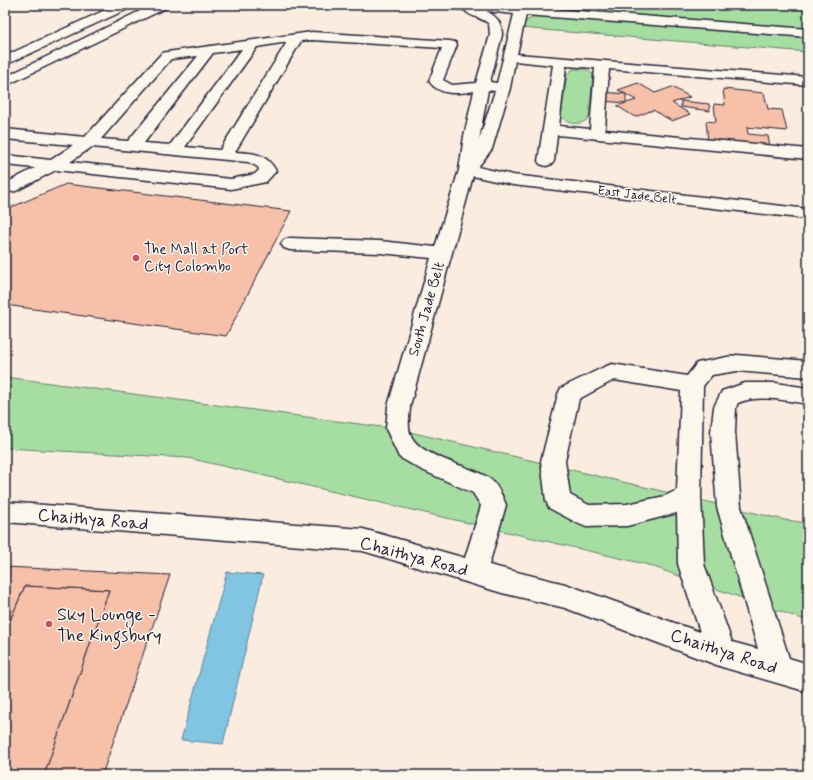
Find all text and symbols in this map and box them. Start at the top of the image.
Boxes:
street label: East Jade Belt [596,182,677,209]
place label: The Mall at Port City Colombo [144,240,248,277]
marker: The Mall at Port City Colombo [131,253,141,263]
street label: South Jade Belt [404,259,450,359]
street label: Chaithya Road [37,503,149,537]
street label: Chaithya Road [357,531,470,583]
place label: Sky Lounge - The Kingsbury [57,603,162,650]
marker: Sky Lounge - The Kingsbury [44,619,54,629]
street label: Chaithya Road [667,623,780,681]

